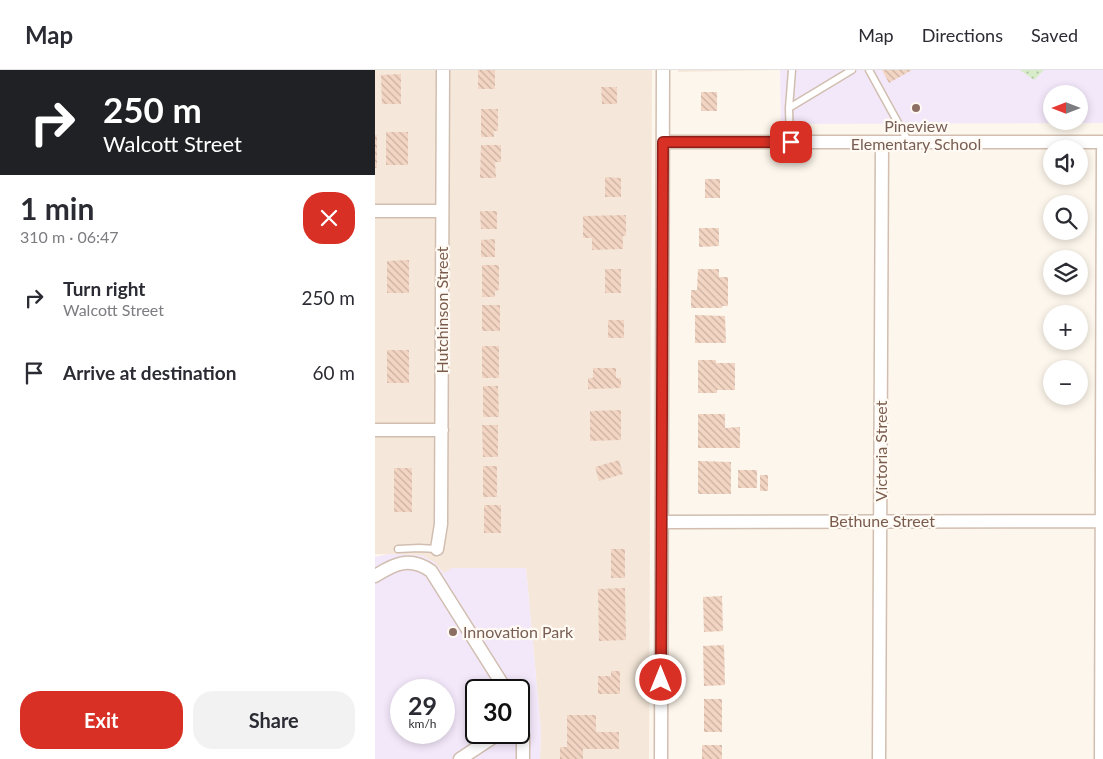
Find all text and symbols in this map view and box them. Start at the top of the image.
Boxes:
text: Map [25,20,73,49]
text: Map [858,24,894,46]
text: Directions [922,24,1003,46]
text: Saved [1031,24,1078,46]
north arrow [1043,85,1087,130]
map controls [1043,85,1088,405]
text: 250 m [103,88,202,130]
icon: right [20,90,85,155]
marker: Pineview Elementary School [910,102,922,114]
place label: Pineview Elementary School [851,116,981,153]
pin [770,121,812,163]
icon: arrive [777,128,805,156]
text: Walcott Street [103,130,242,157]
button: sound [1043,140,1088,185]
text: 1 min [20,190,94,226]
button: close [303,192,355,244]
button: search [1043,195,1088,240]
text: 310 m · 06:47 [20,227,119,246]
street label: Hutchinson Street [432,246,451,374]
button: layers [1043,250,1088,295]
text: Turn right [63,277,145,300]
icon: right [20,284,48,312]
text: 250 m [301,286,355,309]
text: Walcott Street [63,300,164,319]
button: + [1043,305,1088,350]
icon: arrive [20,359,48,387]
button: − [1043,360,1088,405]
text: Arrive at destination [63,361,236,384]
text: 60 m [312,361,355,384]
street label: Victoria Street [871,400,890,501]
street label: Bethune Street [829,511,935,530]
place label: Innovation Park [463,622,574,641]
marker: Innovation Park [447,626,459,638]
position arrow [634,653,686,705]
speed limit sign: 30 [465,679,530,744]
text: 29 [408,690,437,720]
button: Exit [20,691,183,749]
button: Share [193,691,355,749]
text: km/h [408,716,437,731]

